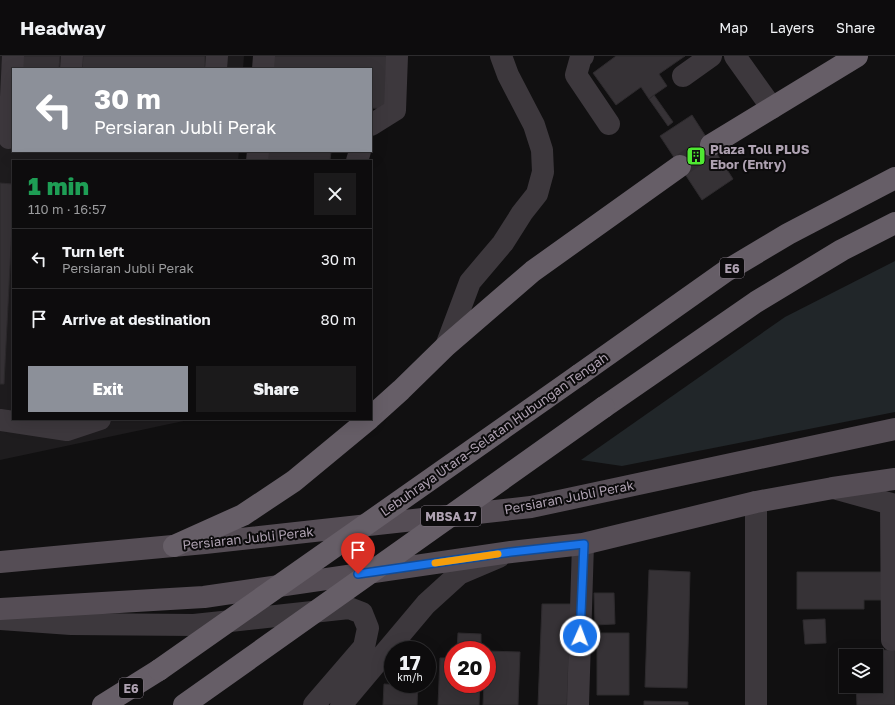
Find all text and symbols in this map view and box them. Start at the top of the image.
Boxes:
text: Headway [20,16,106,39]
text: Map [719,19,748,36]
text: Layers [770,19,814,36]
text: Share [836,19,875,36]
text: 30 m [94,82,161,115]
icon: left [28,84,80,136]
text: Persiaran Jubli Perak [94,116,276,138]
place label: Plaza Toll PLUS Ebor (Entry) [710,141,810,172]
building icon: Plaza Toll PLUS Ebor (Entry) [685,145,707,167]
text: 1 min [28,171,89,200]
button: close [314,173,356,215]
text: 110 m · 16:57 [28,201,106,217]
text: Turn left [62,242,124,260]
icon: left [28,248,50,270]
text: 30 m [321,250,356,268]
road number: E6 [720,258,744,278]
text: Persiaran Jubli Perak [62,260,194,276]
icon: arrive [28,308,50,330]
text: Arrive at destination [62,310,211,328]
text: 80 m [321,310,356,328]
street label: Lebuhraya Utara–Selatan Hubungan Tengah [377,349,611,519]
button: Exit [28,366,188,412]
button: Share [196,366,356,412]
street label: Persiaran Jubli Perak [503,476,636,517]
road number: MBSA 17 [421,506,481,526]
street label: Persiaran Jubli Perak [182,523,315,553]
pin [341,533,375,574]
icon: arrive [347,539,369,561]
position arrow [559,615,601,657]
speed limit sign: 20 [444,641,496,693]
map controls [839,649,883,693]
button: layers [839,649,883,693]
text: 17 [399,650,421,674]
text: km/h [397,671,423,683]
road number: E6 [119,678,143,698]

